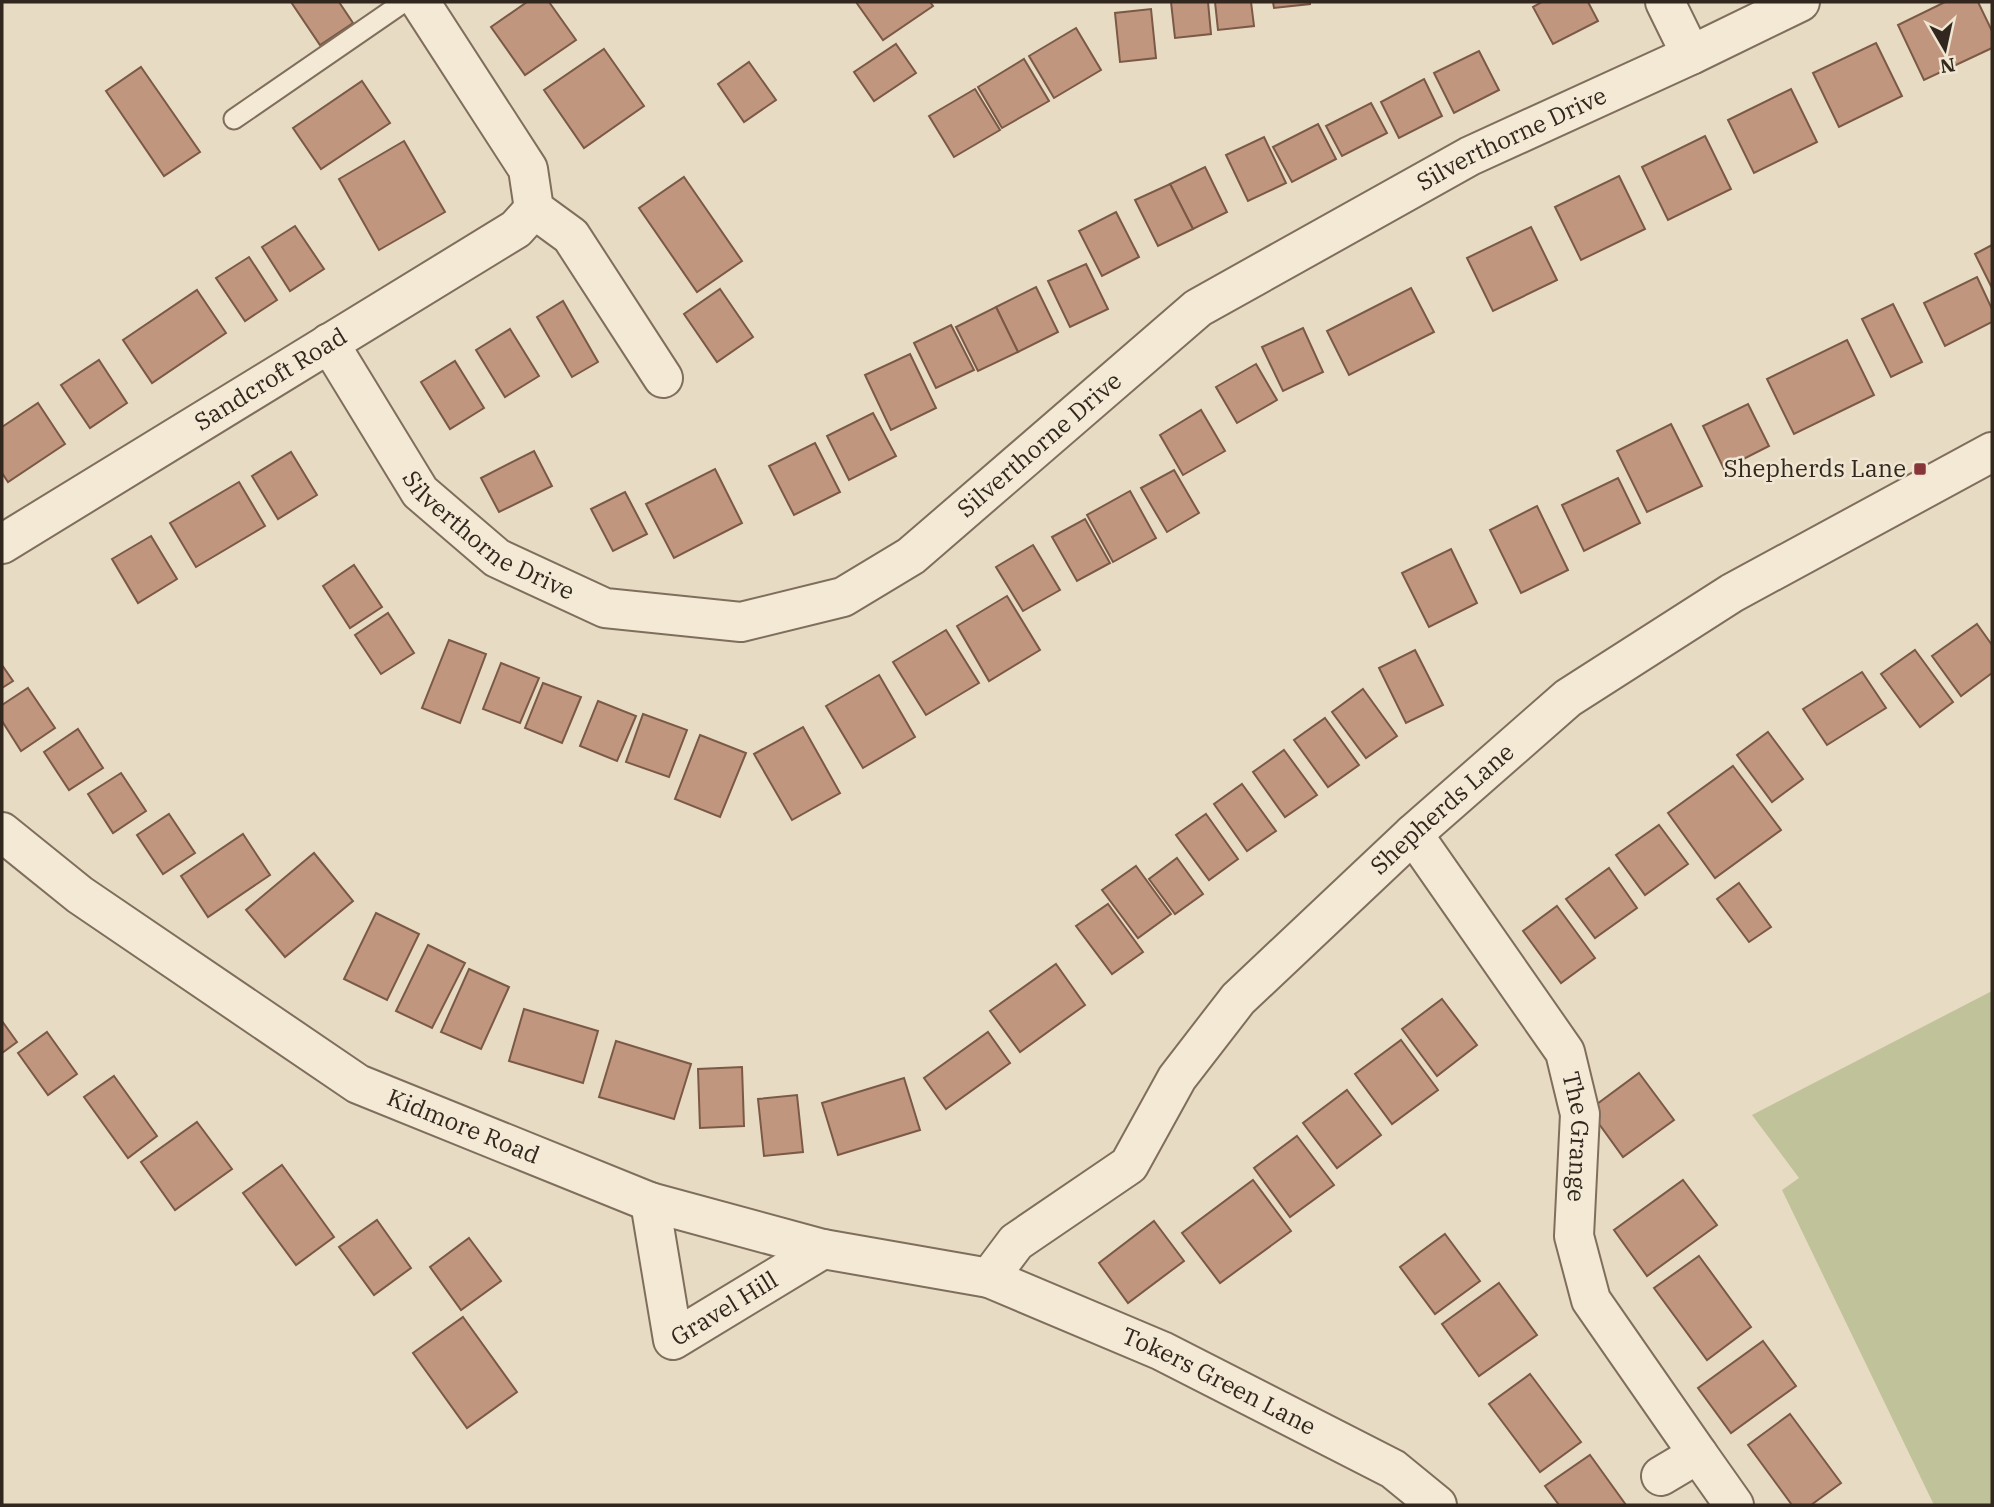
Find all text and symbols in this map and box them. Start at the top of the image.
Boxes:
north arrow [1910,14,1980,84]
text: N [1938,53,1957,79]
street label: Silverthorne Drive [1410,79,1611,198]
street label: Sandcroft Road [188,320,352,437]
street label: Silverthorne Drive [950,364,1128,524]
place label: Shepherds Lane [1723,452,1906,484]
marker: Shepherds Lane [1912,461,1928,477]
street label: Silverthorne Drive [396,464,580,607]
street label: Shepherds Lane [1363,736,1520,881]
street label: The Grange [1555,1068,1597,1203]
street label: Kidmore Road [383,1080,545,1171]
street label: Gravel Hill [664,1263,783,1353]
street label: Tokers Green Lane [1117,1319,1322,1442]

